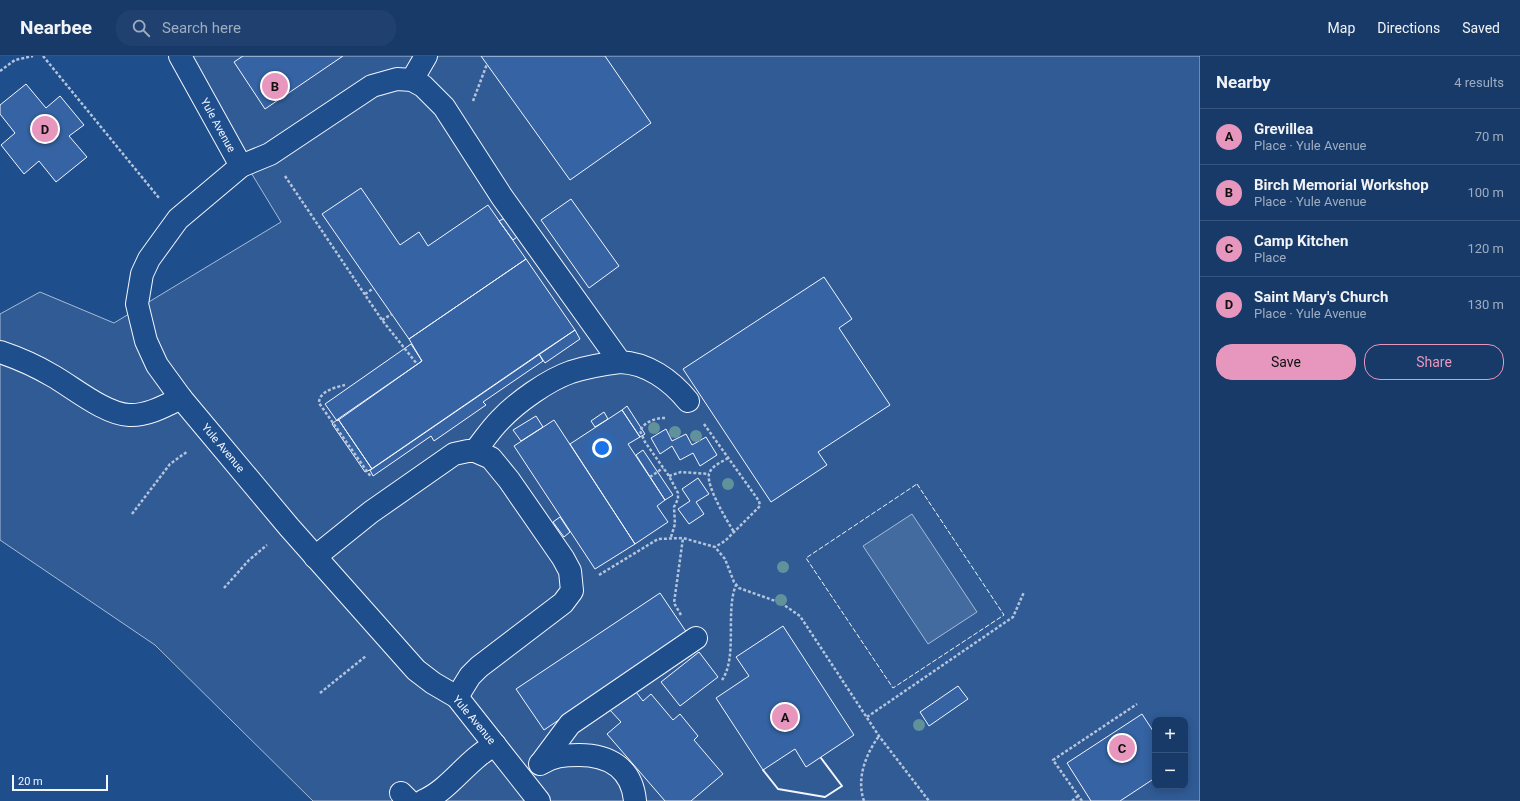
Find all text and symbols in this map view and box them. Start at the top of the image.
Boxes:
search box [116,10,396,46]
text: Nearbee [20,16,92,39]
icon: search [130,17,152,39]
text: Search here [162,19,241,37]
text: Map [1328,20,1355,36]
text: Directions [1377,20,1440,36]
text: Saved [1462,20,1500,36]
pin: B [262,71,288,101]
text: Nearby [1216,72,1271,92]
text: 4 results [1454,75,1504,90]
street label: Yule Avenue [198,96,239,155]
pin: D [32,114,58,144]
text: Grevillea [1254,120,1313,138]
text: A [1225,129,1233,144]
text: 70 m [1475,129,1504,144]
text: Place · Yule Avenue [1254,138,1367,153]
text: Birch Memorial Workshop [1254,176,1429,194]
text: B [1225,185,1233,200]
text: 100 m [1467,185,1504,200]
text: Place · Yule Avenue [1254,194,1367,209]
text: Camp Kitchen [1254,232,1348,250]
text: C [1225,241,1233,256]
text: 120 m [1467,241,1504,256]
text: Place [1254,250,1286,265]
text: Saint Mary's Church [1254,288,1388,306]
text: D [1225,297,1233,312]
text: 130 m [1467,297,1504,312]
text: Place · Yule Avenue [1254,306,1367,321]
button: Save [1216,344,1356,380]
button: Share [1364,344,1504,380]
street label: Yule Avenue [199,421,247,475]
your location [592,438,612,458]
street label: Yule Avenue [450,693,498,747]
pin: A [772,702,798,732]
map controls [1152,717,1188,789]
button: + [1152,717,1188,753]
pin: C [1109,733,1135,763]
button: − [1152,753,1188,789]
scale bar [12,773,108,792]
text: 20 m [18,775,43,788]

